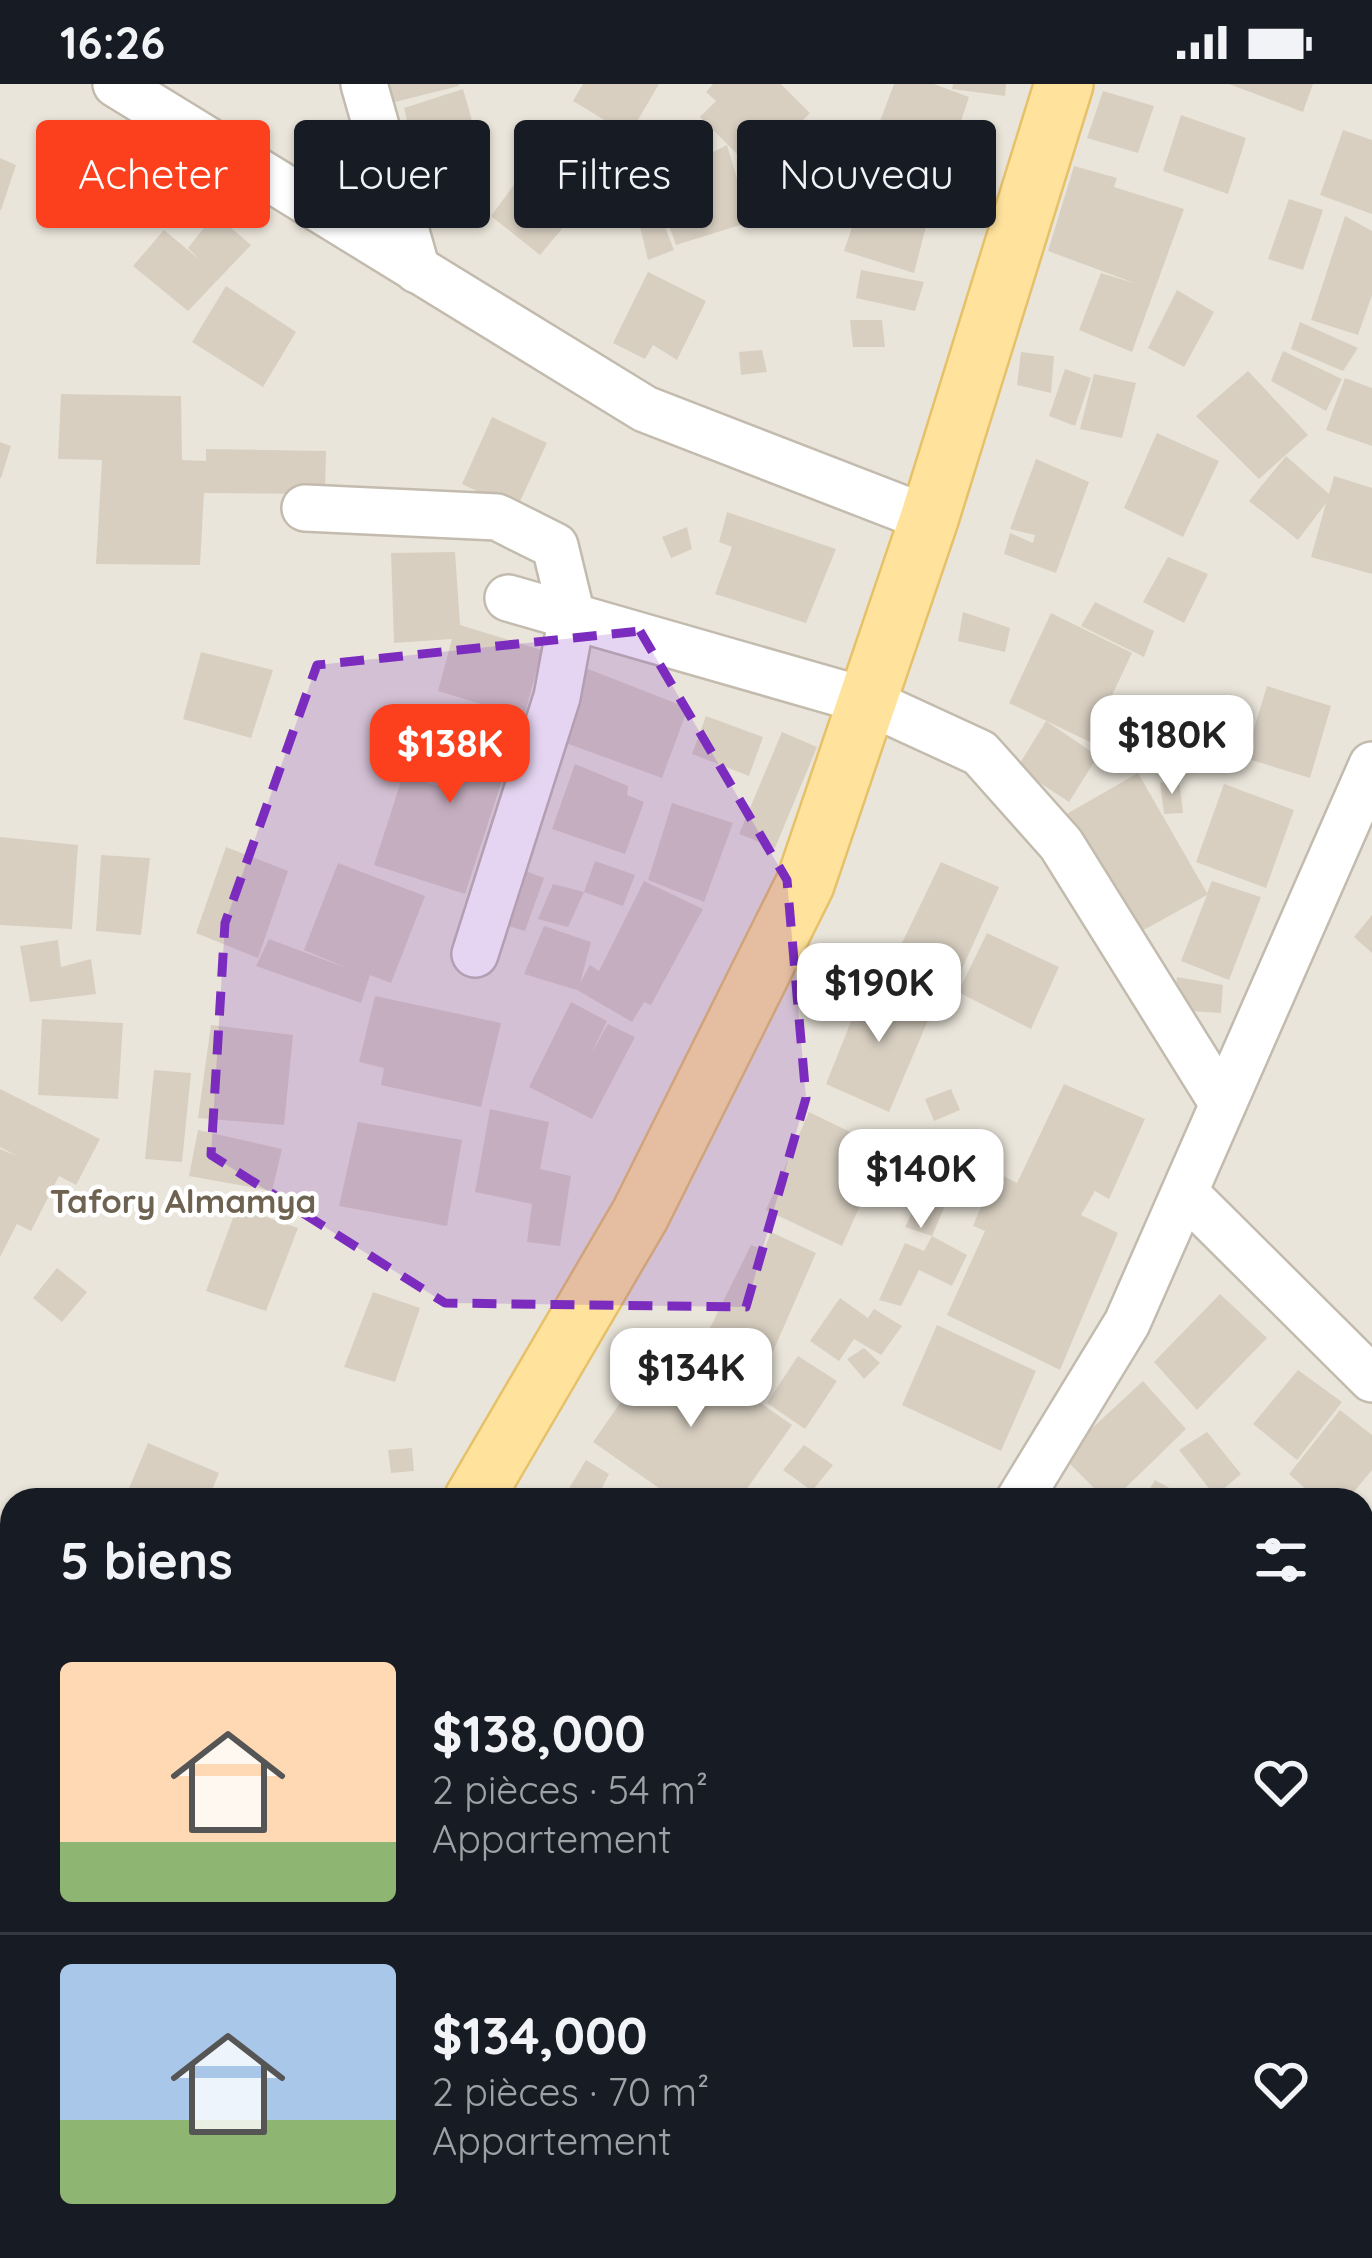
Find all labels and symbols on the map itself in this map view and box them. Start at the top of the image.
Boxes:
pin: $180K [1088,695,1256,797]
pin: $138K [366,704,534,806]
pin: $190K [795,943,963,1045]
pin: $140K [837,1129,1005,1231]
district label: Tafory Almamya [50,1180,316,1221]
pin: $134K [607,1328,775,1430]

